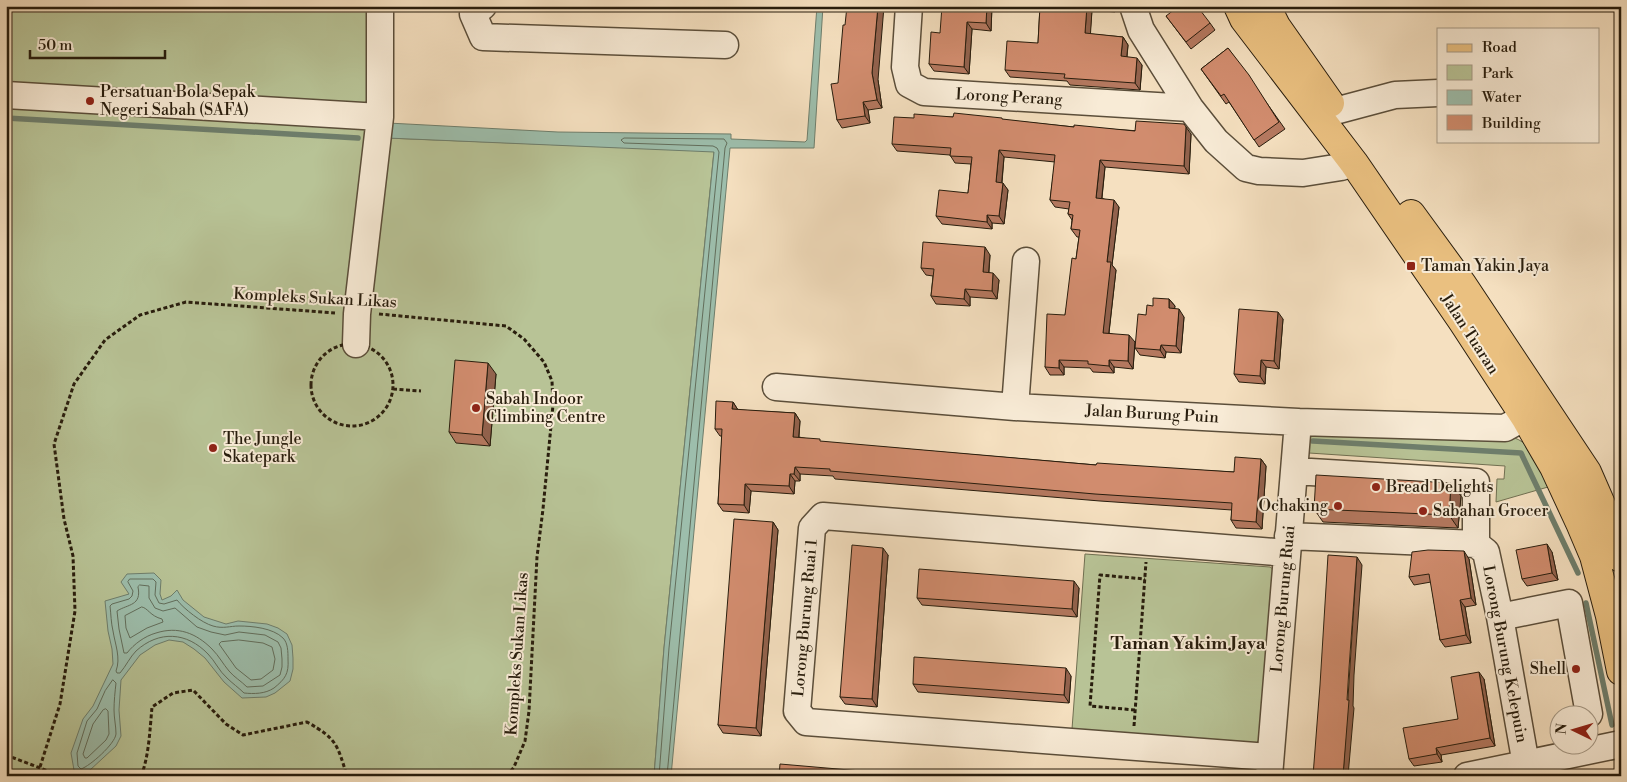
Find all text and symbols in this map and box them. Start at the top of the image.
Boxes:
scale bar [30,28,165,60]
legend [1437,28,1600,142]
text: 50 m [38,36,72,55]
text: Road [1482,38,1517,57]
text: Park [1482,64,1514,83]
place label: Persatuan Bola Sepak Negeri Sabah (SAFA) [100,82,257,120]
street label: Lorong Perang [955,84,1064,110]
text: Water [1481,88,1522,107]
marker: Persatuan Bola Sepak Negeri Sabah (SAFA) [84,95,96,107]
text: Building [1481,114,1541,133]
place label: Taman Yakin Jaya [1421,256,1550,276]
marker: Taman Yakin Jaya [1405,260,1417,272]
street label: Kompleks Sukan Likas [233,284,397,312]
street label: Jalan Tuaran [1436,289,1504,378]
place label: Sabah Indoor Climbing Centre [486,389,606,427]
street label: Jalan Burung Puin [1084,400,1220,428]
marker: Sabah Indoor Climbing Centre [470,402,482,414]
place label: The Jungle Skatepark [223,429,301,467]
marker: The Jungle Skatepark [207,442,219,454]
place label: Bread Delights [1385,477,1494,497]
marker: Bread Delights [1370,481,1382,493]
place label: Ochaking [1258,496,1329,516]
marker: Ochaking [1332,500,1344,512]
place label: Sabahan Grocer [1433,501,1549,521]
marker: Sabahan Grocer [1417,505,1429,517]
street label: Lorong Burung Ruai [1267,524,1299,674]
street label: Lorong Burung Ruai 1 [788,538,822,698]
street label: Lorong Burung Kelepuin [1478,564,1532,745]
street label: Kompleks Sukan Likas [501,572,533,736]
district label: Taman Yakim Jaya [1110,632,1266,655]
place label: Shell [1530,659,1566,679]
marker: Shell [1570,663,1582,675]
north arrow [1550,704,1600,754]
text: N [1553,723,1571,735]

